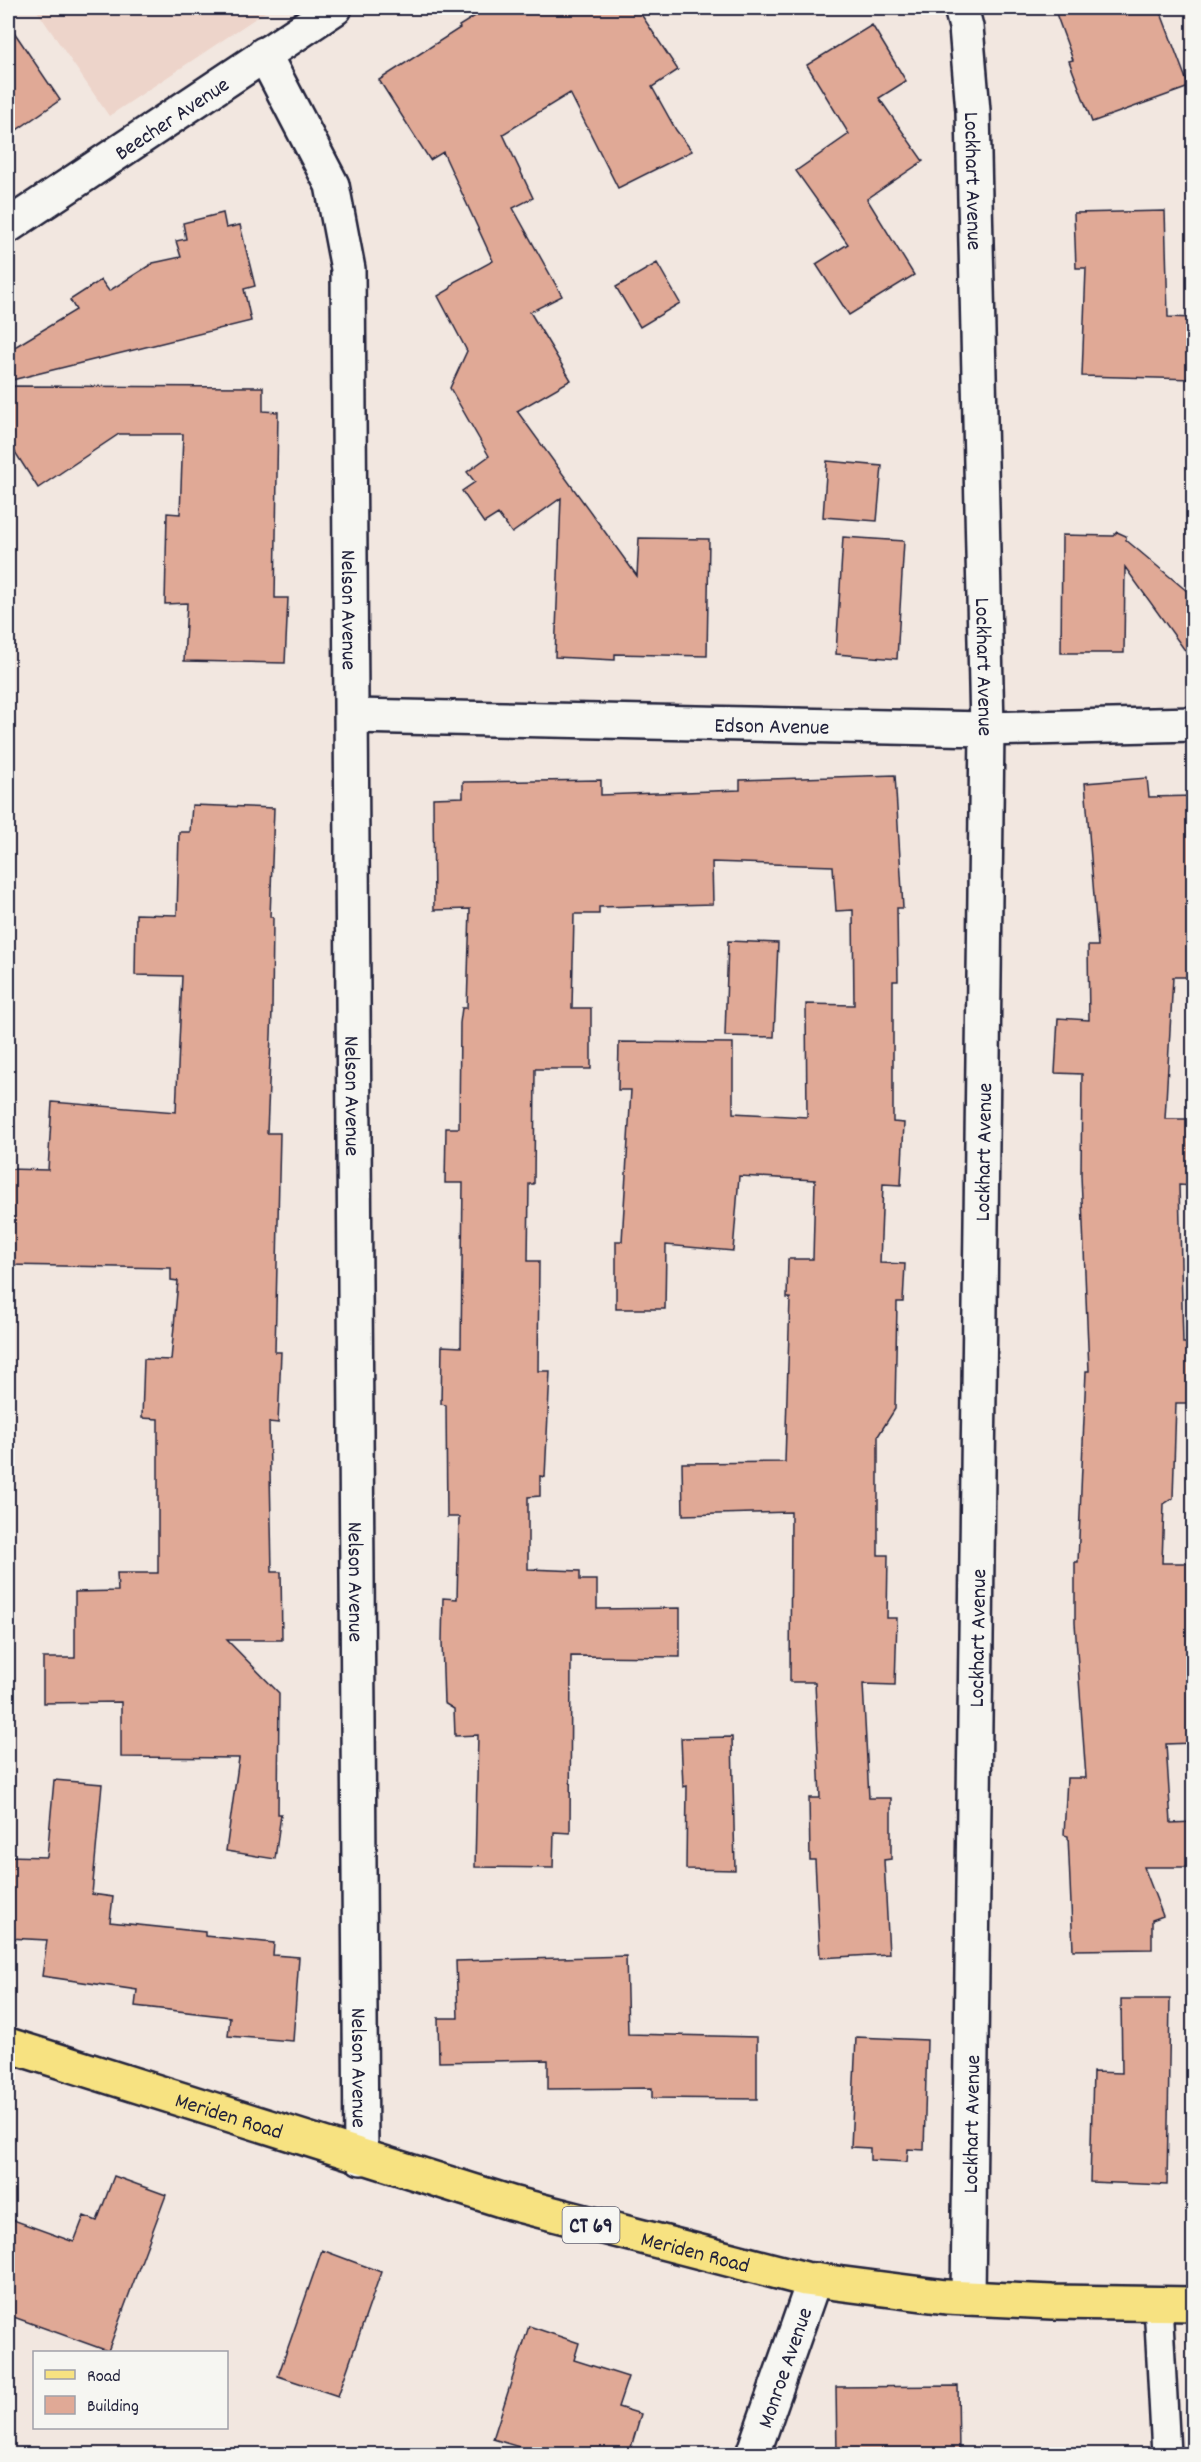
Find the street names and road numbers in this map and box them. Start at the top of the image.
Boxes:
street label: Beecher Avenue [110,71,236,170]
street label: Lockhart Avenue [954,111,988,251]
street label: Nelson Avenue [331,550,363,670]
street label: Lockhart Avenue [965,597,999,736]
street label: Edson Avenue [714,711,830,745]
street label: Nelson Avenue [334,1036,366,1156]
street label: Lockhart Avenue [969,1083,1002,1222]
street label: Nelson Avenue [338,1522,369,1642]
street label: Lockhart Avenue [963,1569,996,1708]
street label: Nelson Avenue [341,2008,373,2128]
street label: Lockhart Avenue [957,2055,990,2194]
street label: Meriden Road [171,2086,286,2149]
road number: CT 69 [562,2207,620,2243]
street label: Meriden Road [637,2225,753,2283]
street label: Monroe Avenue [751,2304,822,2433]

